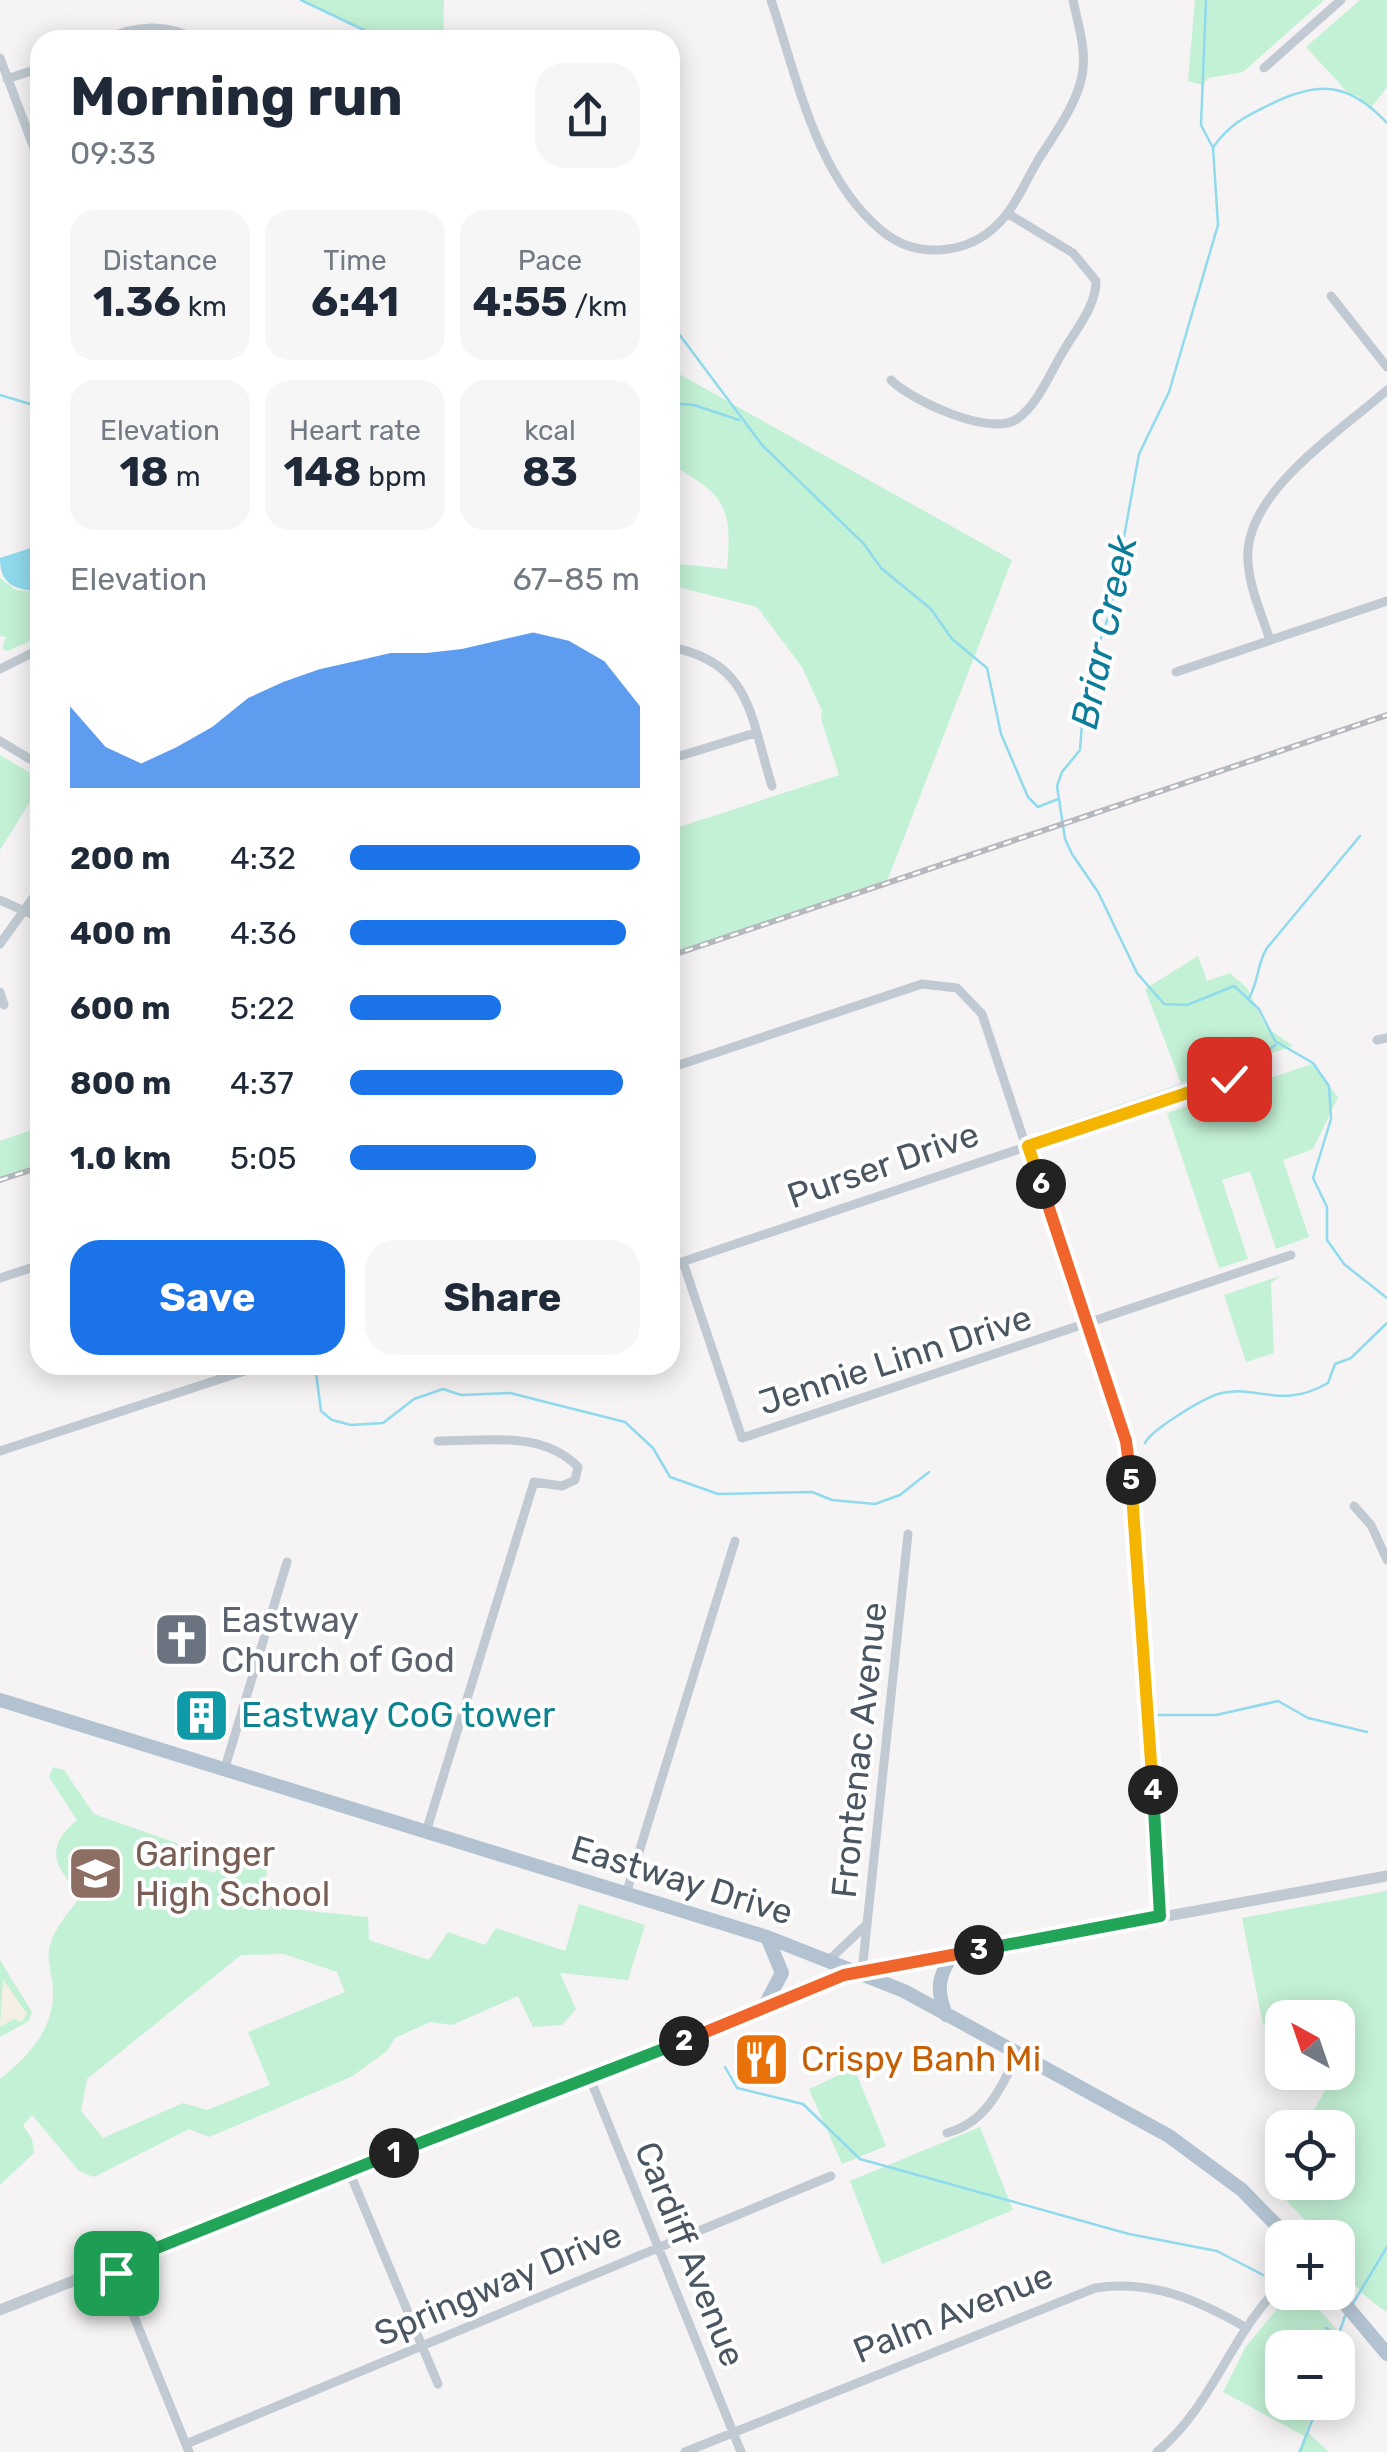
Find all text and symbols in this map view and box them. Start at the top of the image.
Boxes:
button: share [535,63,640,168]
text: Morning run [70,64,403,129]
text: 09:33 [70,134,156,172]
text: Distance [103,244,217,277]
text: Time [323,244,387,277]
text: Pace [518,244,582,277]
text: 1.36 [93,277,181,327]
text: 6:41 [311,277,399,327]
text: 4:55 [473,277,568,327]
text: km [181,290,227,323]
text: /km [568,290,627,323]
text: Elevation [100,414,220,447]
text: Heart rate [289,414,421,447]
text: kcal [524,414,576,447]
text: 18 [119,447,169,497]
text: 148 [283,447,361,497]
text: 83 [522,447,578,497]
text: m [169,460,201,493]
text: bpm [361,460,427,493]
water label: Briar Creek [1061,531,1147,733]
text: Elevation [70,560,207,598]
text: 67–85 m [512,560,640,598]
text: 200 m [70,839,170,877]
text: 4:32 [230,839,296,877]
text: 400 m [70,914,172,952]
text: 4:36 [230,914,297,952]
text: 600 m [70,989,170,1027]
text: 5:22 [230,989,295,1027]
pin [1187,1037,1272,1122]
icon: check [1202,1052,1257,1107]
text: 800 m [70,1064,171,1102]
text: 4:37 [230,1064,294,1102]
street label: Purser Drive [782,1113,984,1217]
text: 1.0 km [70,1139,171,1177]
text: 5:05 [230,1139,297,1177]
pin: 6 [1016,1159,1066,1209]
text: 6 [1032,1167,1050,1200]
button: Save [70,1240,345,1355]
button: Share [365,1240,640,1355]
street label: Jennie Linn Drive [753,1296,1037,1424]
pin: 5 [1106,1455,1156,1505]
text: 5 [1122,1463,1140,1496]
place label: Eastway Church of God [221,1599,455,1681]
street label: Frontenac Avenue [823,1600,895,1900]
church icon: Eastway Church of God [152,1610,212,1670]
building icon: Eastway CoG tower [172,1685,232,1745]
place label: Eastway CoG tower [241,1694,555,1736]
pin: 4 [1128,1765,1178,1815]
text: 4 [1143,1773,1163,1806]
street label: Eastway Drive [566,1826,798,1934]
place label: Garinger High School [135,1833,330,1915]
school or university icon: Garinger High School [66,1844,126,1904]
pin: 3 [954,1925,1004,1975]
text: 3 [970,1933,988,1966]
north arrow [1265,2000,1355,2090]
map controls [1265,2000,1355,2420]
pin: 2 [659,2016,709,2066]
text: 2 [675,2024,693,2057]
restaurant icon: Crispy Banh Mi [732,2029,792,2089]
place label: Crispy Banh Mi [801,2038,1041,2080]
button: locate [1265,2110,1355,2200]
pin: 1 [369,2128,419,2178]
text: 1 [387,2136,401,2169]
street label: Cardiff Avenue [626,2136,754,2372]
street label: Springway Drive [368,2213,628,2355]
button: + [1265,2220,1355,2310]
pin [74,2231,159,2316]
icon: arrive [89,2246,144,2301]
street label: Palm Avenue [847,2254,1059,2372]
button: − [1265,2330,1355,2420]

